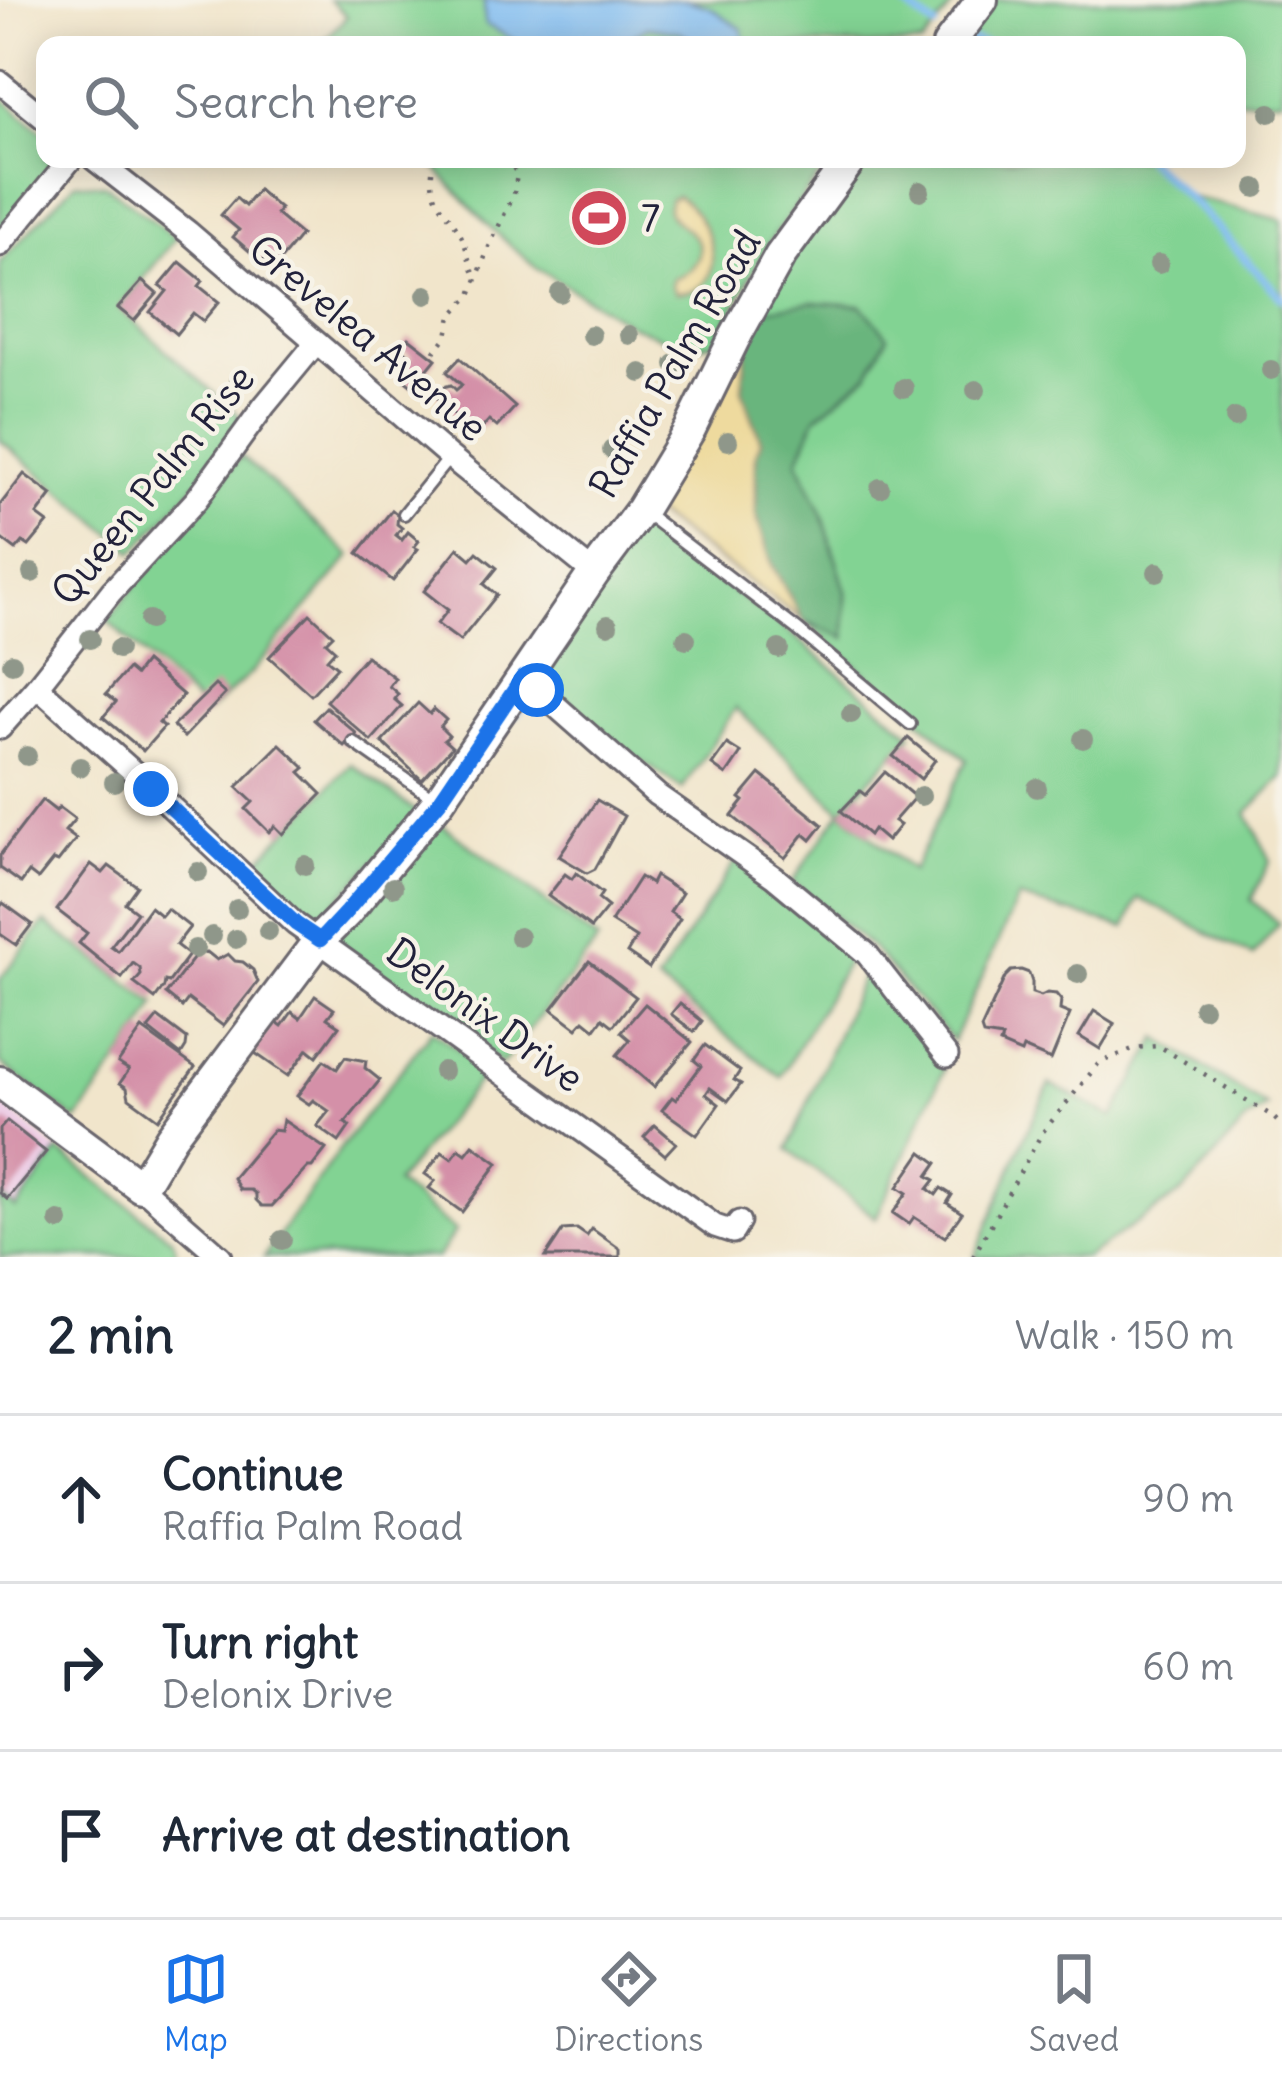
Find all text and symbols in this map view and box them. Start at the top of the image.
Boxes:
search box [36,36,1246,168]
icon: search [78,69,144,135]
text: Search here [174,74,418,130]
sports icon: 7 [568,187,630,249]
place label: 7 [641,194,660,243]
street label: Raffia Palm Road [579,221,771,507]
street label: Grevelea Avenue [239,224,497,452]
street label: Queen Palm Rise [41,355,265,615]
route start [510,663,564,717]
route end [124,762,178,816]
street label: Delonix Drive [377,927,593,1103]
text: 2 min [48,1303,174,1367]
text: Walk · 150 m [1015,1311,1234,1360]
text: Continue [162,1446,344,1502]
icon: ahead [48,1466,114,1532]
text: 90 m [1142,1474,1234,1523]
text: Raffia Palm Road [162,1502,463,1551]
text: Turn right [162,1614,358,1670]
icon: right [48,1634,114,1700]
text: 60 m [1142,1642,1234,1691]
text: Delonix Drive [162,1670,393,1719]
icon: arrive [48,1802,114,1868]
text: Arrive at destination [162,1807,571,1863]
tab: Map [163,1946,229,2060]
tab: Directions [554,1946,703,2060]
tab: Saved [1029,1946,1119,2060]

